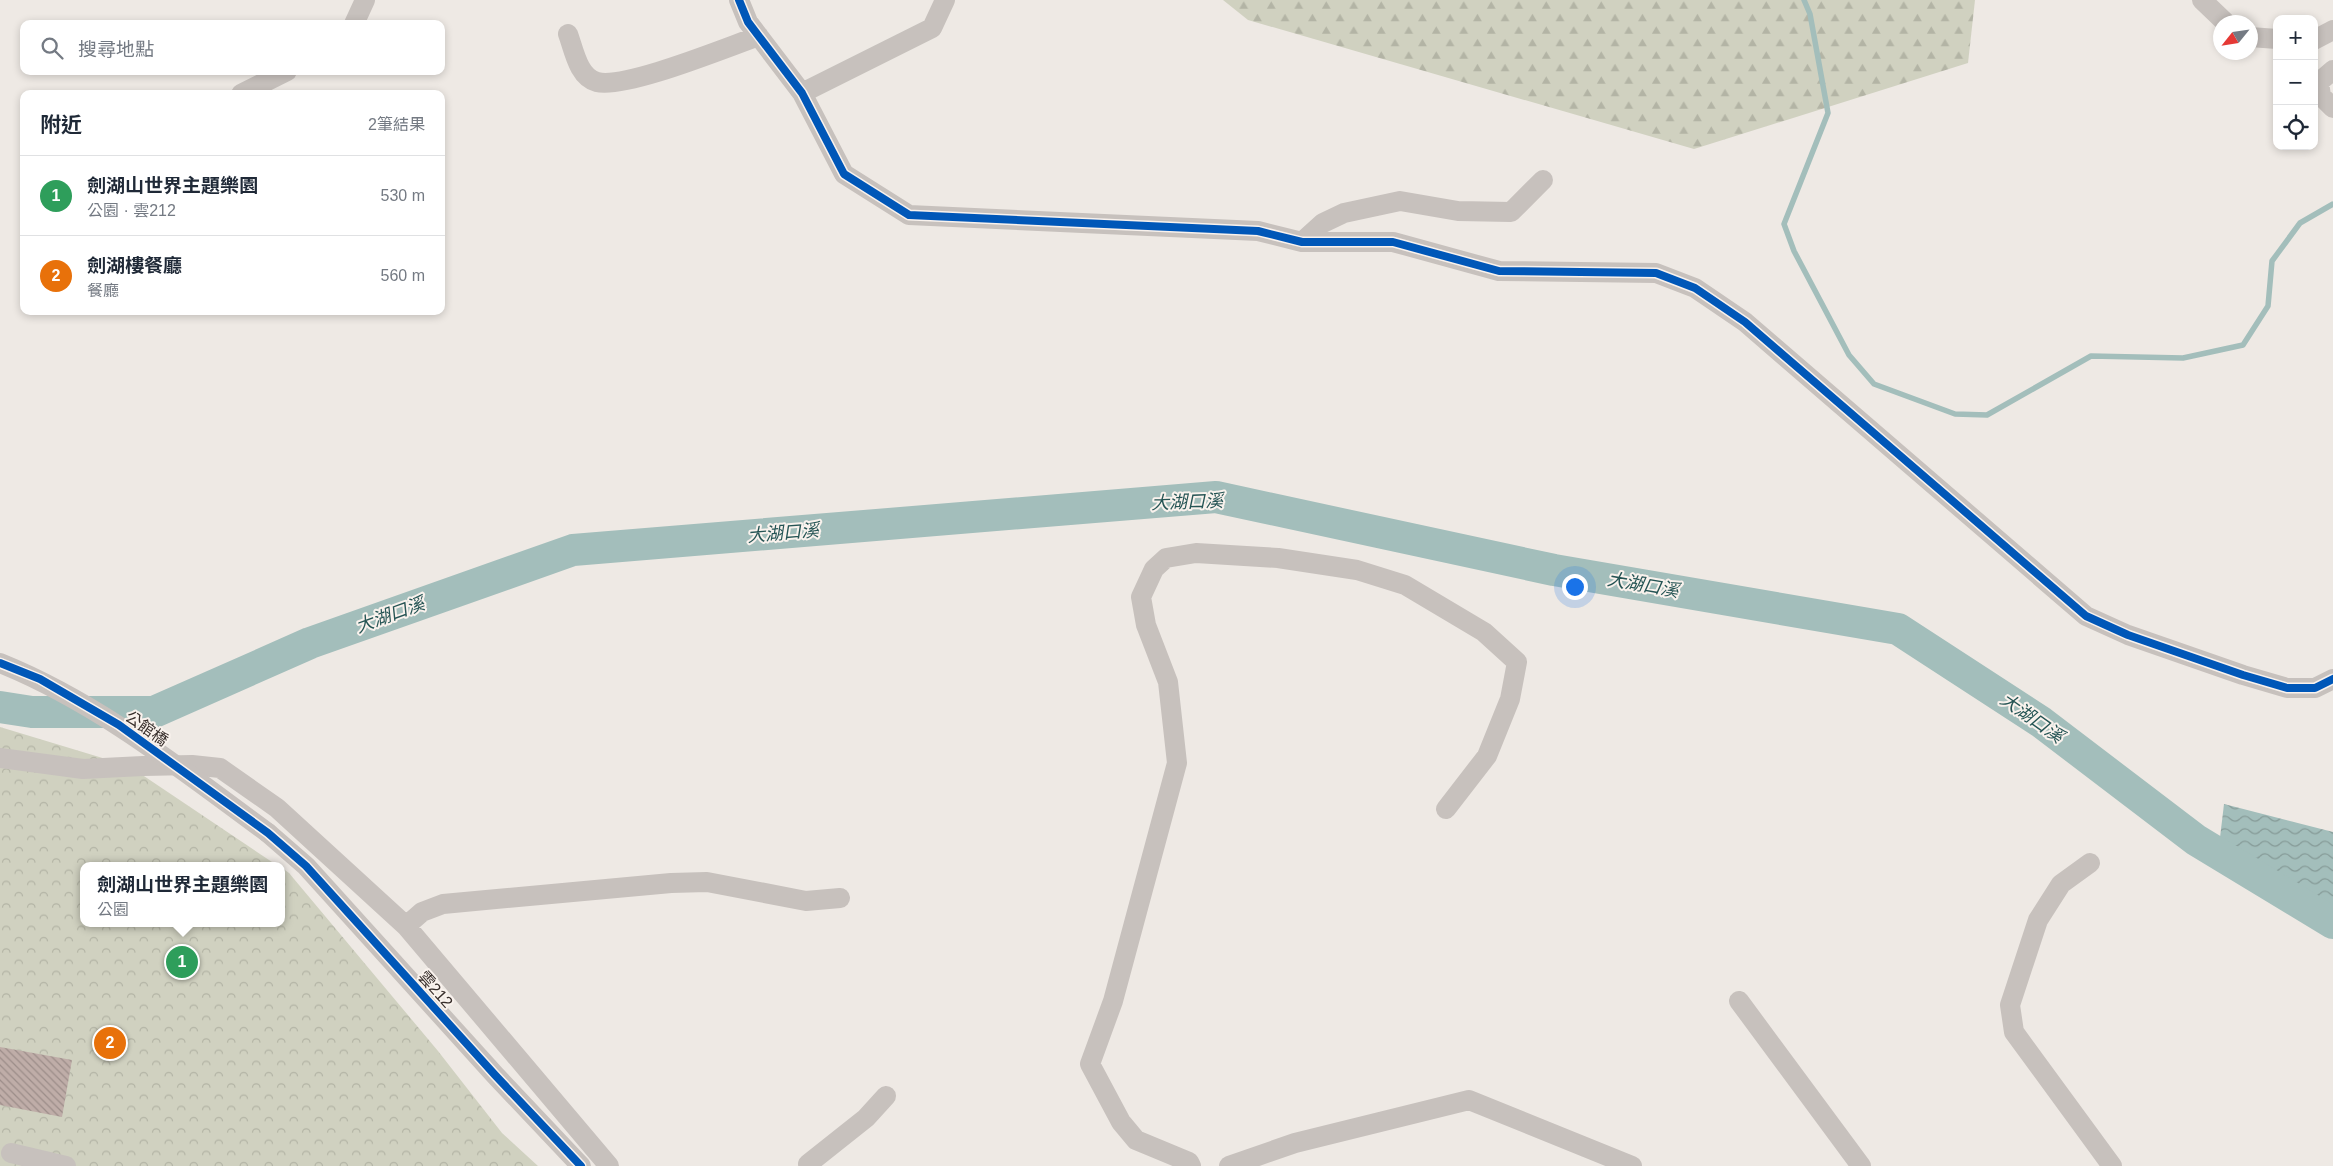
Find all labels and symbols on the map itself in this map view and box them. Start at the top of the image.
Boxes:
north arrow [2213,15,2258,60]
water label: 大湖口溪 [1151,491,1226,513]
water label: 大湖口溪 [746,520,823,546]
water label: 大湖口溪 [1606,569,1683,602]
your location [1562,574,1588,600]
water label: 大湖口溪 [353,592,430,637]
water label: 大湖口溪 [1997,689,2070,749]
street label: 公館橋 [122,708,171,749]
pin: 1 [166,943,198,981]
street label: 雲212 [415,968,456,1011]
pin: 2 [94,1024,126,1062]

